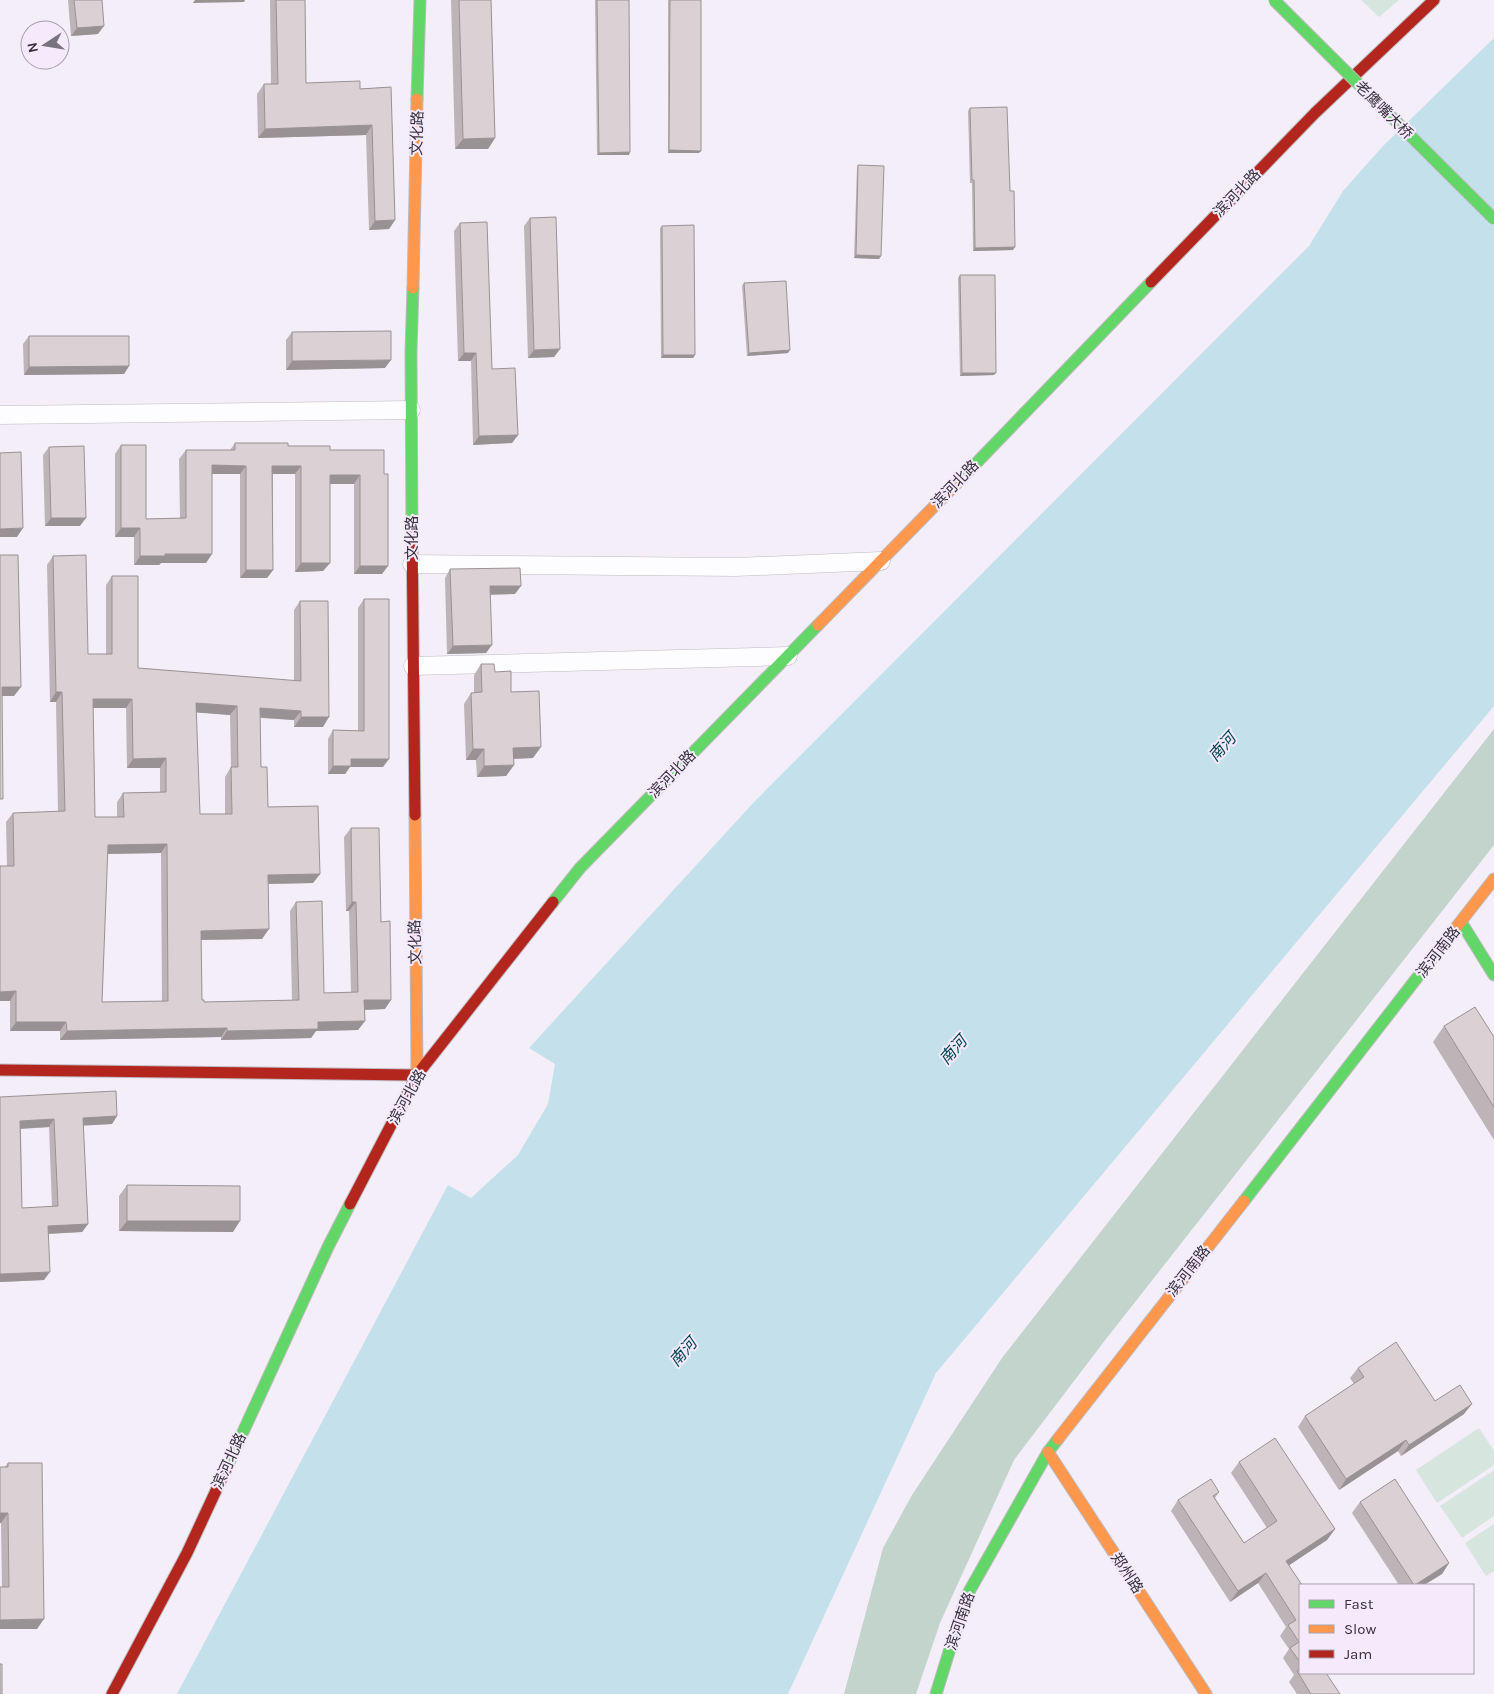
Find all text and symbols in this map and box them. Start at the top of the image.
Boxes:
north arrow [20,20,70,70]
text: N [23,41,42,54]
street label: 老鹰嘴大桥 [1351,77,1417,143]
street label: 文化路 [407,110,427,156]
street label: 滨河北路 [1210,165,1264,221]
street label: 滨河北路 [928,456,982,512]
street label: 文化路 [403,515,421,561]
water label: 南河 [1204,727,1242,765]
street label: 滨河北路 [645,746,699,802]
street label: 文化路 [406,919,424,965]
street label: 滨河南路 [1412,923,1464,981]
water label: 南河 [935,1030,973,1068]
street label: 滨河北路 [385,1066,429,1128]
street label: 滨河南路 [1162,1242,1214,1300]
water label: 南河 [665,1332,703,1370]
street label: 滨河北路 [208,1430,250,1492]
street label: 郑州路 [1107,1549,1147,1597]
legend [1299,1584,1474,1674]
street label: 滨河南路 [942,1590,978,1652]
text: Fast [1344,1595,1374,1613]
text: Slow [1344,1620,1376,1638]
text: Jam [1344,1645,1372,1663]

